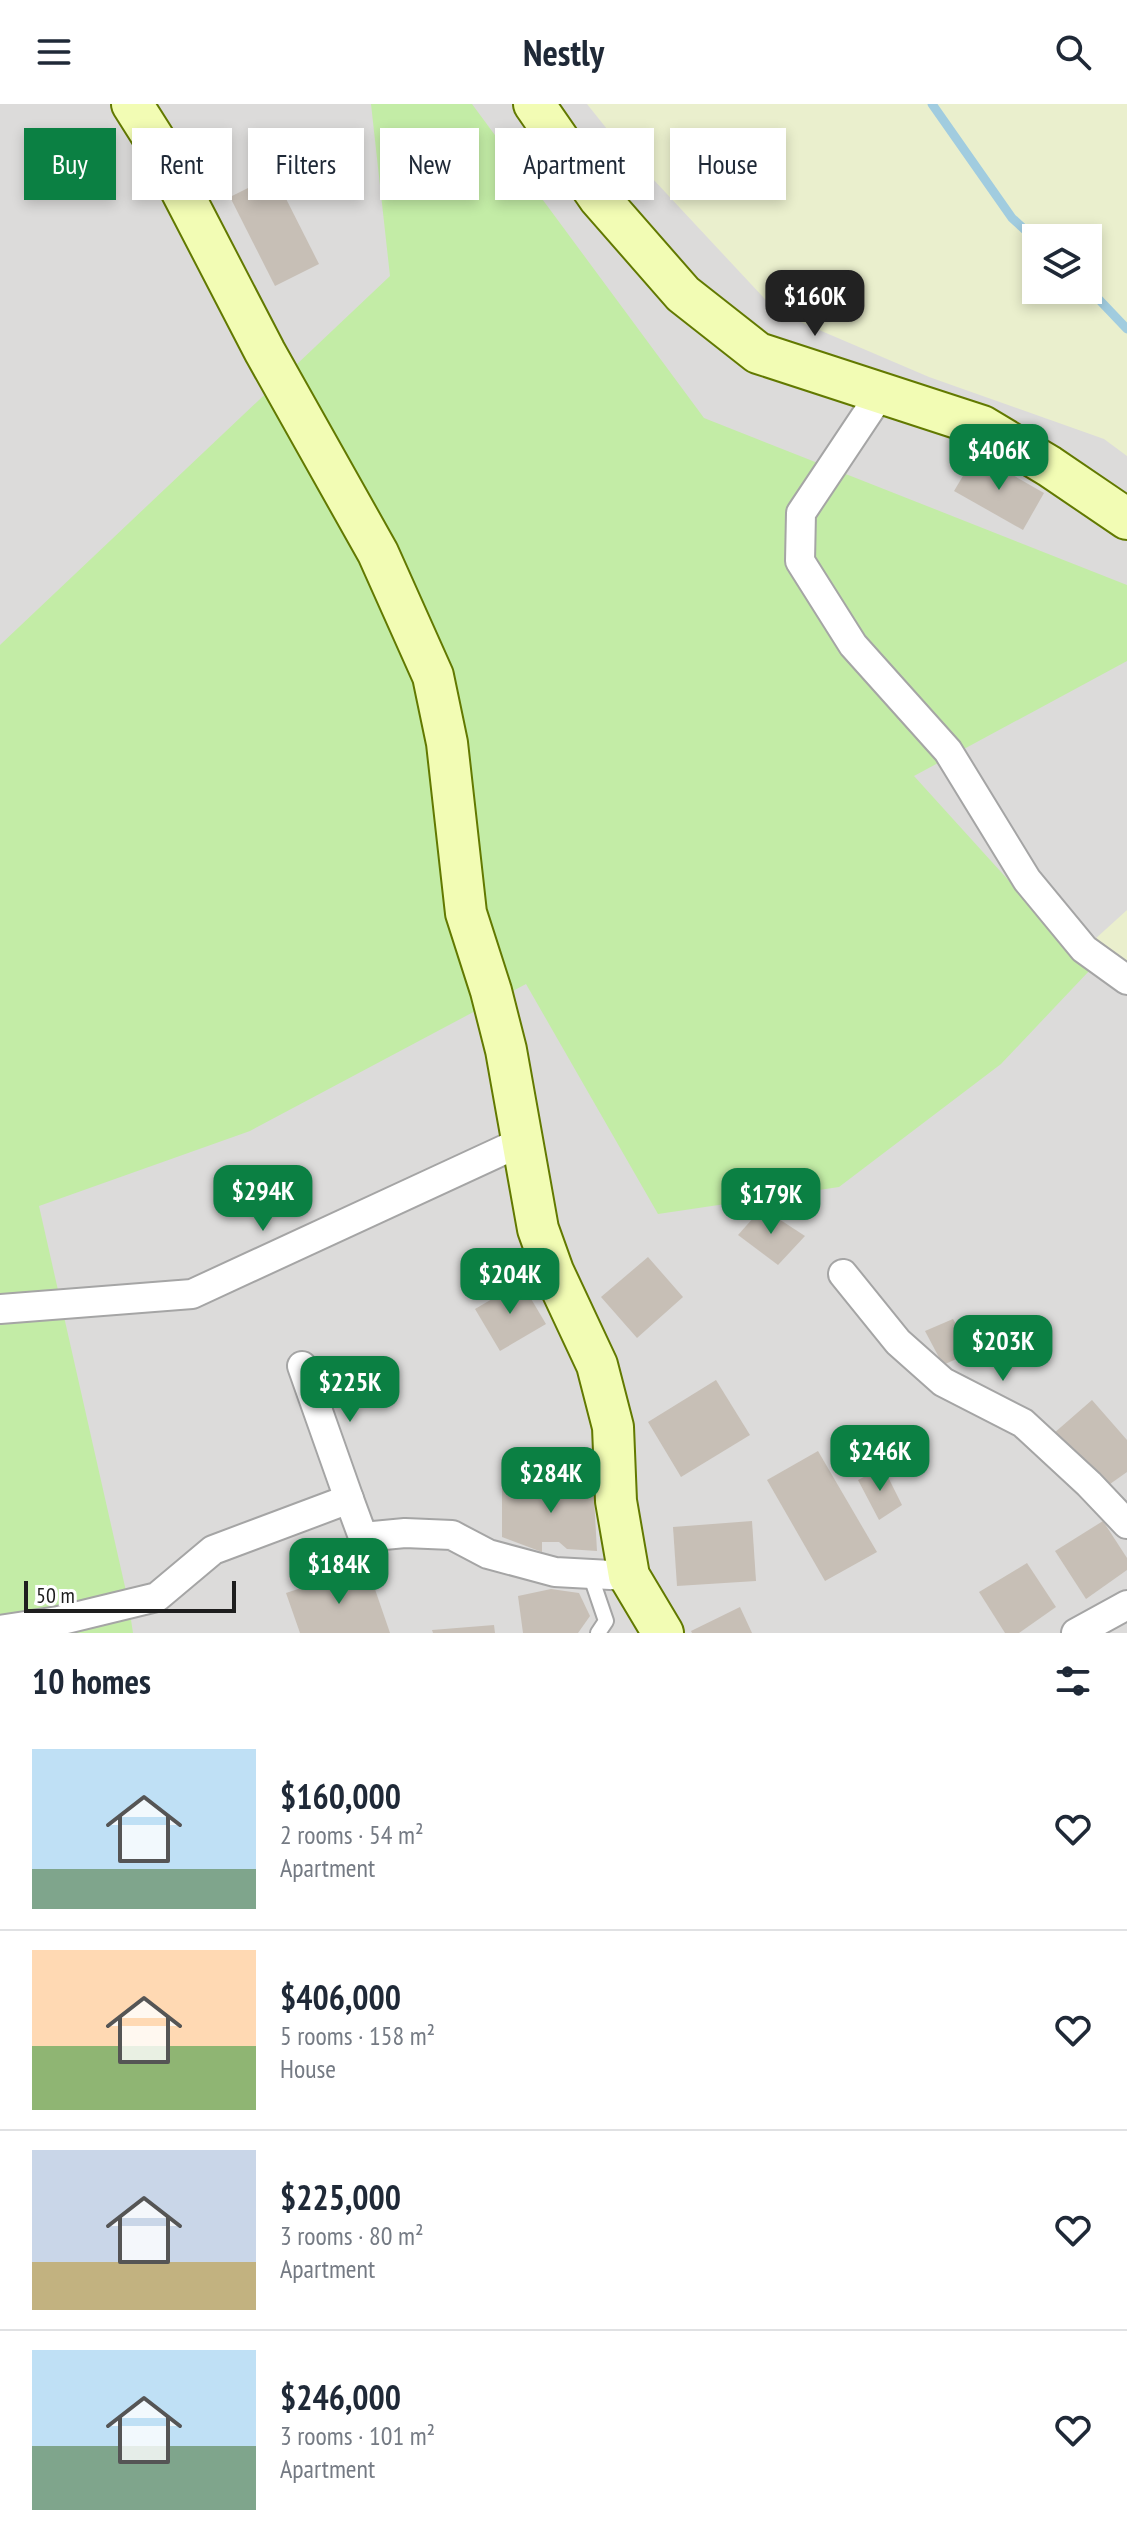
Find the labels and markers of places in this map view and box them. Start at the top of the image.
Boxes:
pin: $160K [759,270,871,338]
pin: $406K [943,424,1055,492]
pin: $294K [207,1165,319,1233]
pin: $179K [715,1168,827,1236]
pin: $204K [454,1248,566,1316]
pin: $203K [947,1315,1059,1383]
pin: $225K [294,1356,406,1424]
pin: $246K [824,1425,936,1493]
pin: $284K [495,1447,607,1515]
pin: $184K [283,1538,395,1606]

